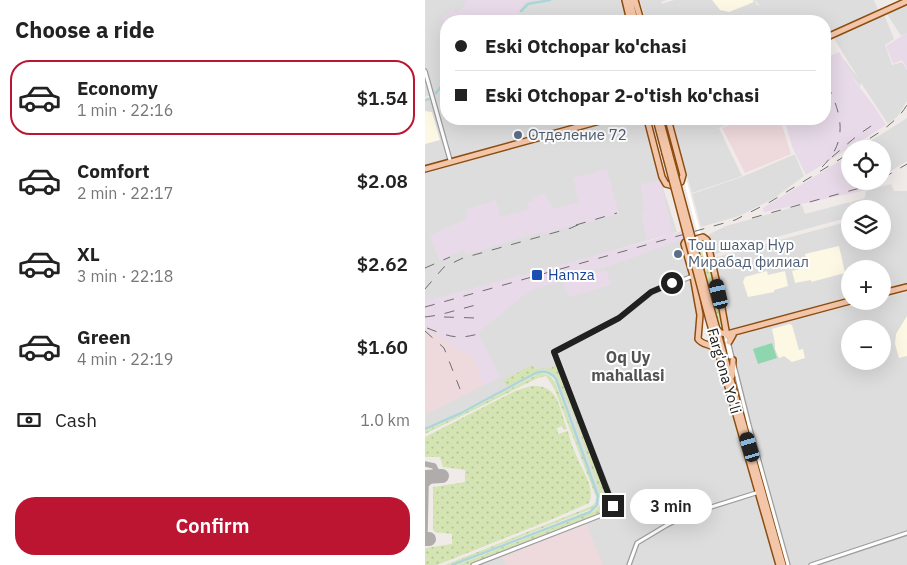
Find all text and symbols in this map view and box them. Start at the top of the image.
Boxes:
text: Choose a ride [15,15,155,44]
text: Eski Otchopar ko'chasi [485,34,687,58]
icon: car [17,75,62,120]
text: Economy [77,76,158,100]
text: Eski Otchopar 2-o'tish ko'chasi [485,83,759,107]
text: $1.54 [357,86,408,110]
text: 1 min · 22:16 [77,100,173,120]
place label: Отделение 72 [528,125,627,144]
marker: Отделение 72 [512,129,524,141]
map controls [841,140,891,370]
button: locate [841,140,891,190]
icon: car [17,158,62,203]
text: Comfort [77,159,150,183]
text: $2.08 [357,169,408,193]
text: 2 min · 22:17 [77,183,173,203]
button: layers [841,200,891,250]
place label: Тош шахар Нур Мирабад филиал [688,235,809,271]
icon: car [17,241,62,286]
text: XL [77,242,100,266]
marker: Тош шахар Нур Мирабад филиал [672,248,684,260]
text: $2.62 [357,252,408,276]
button: + [841,260,891,310]
place label: Hamza [548,265,595,284]
text: 3 min · 22:18 [77,266,173,286]
marker: Hamza [530,268,544,282]
route start [661,272,683,294]
car [708,278,729,310]
button: − [841,320,891,370]
icon: car [17,324,62,369]
text: Green [77,325,131,349]
street label: Farg'ona Yo'li [703,326,746,416]
text: $1.60 [357,335,408,359]
district label: Oq Uy mahallasi [591,347,665,385]
text: 4 min · 22:19 [77,349,173,369]
icon: cash [15,406,43,434]
text: Cash [55,408,97,432]
text: 1.0 km [360,410,410,430]
car [738,430,761,464]
callout: 3 min [631,488,713,524]
route end [602,495,624,517]
text: 3 min [650,496,692,516]
button: Confirm [15,497,410,555]

